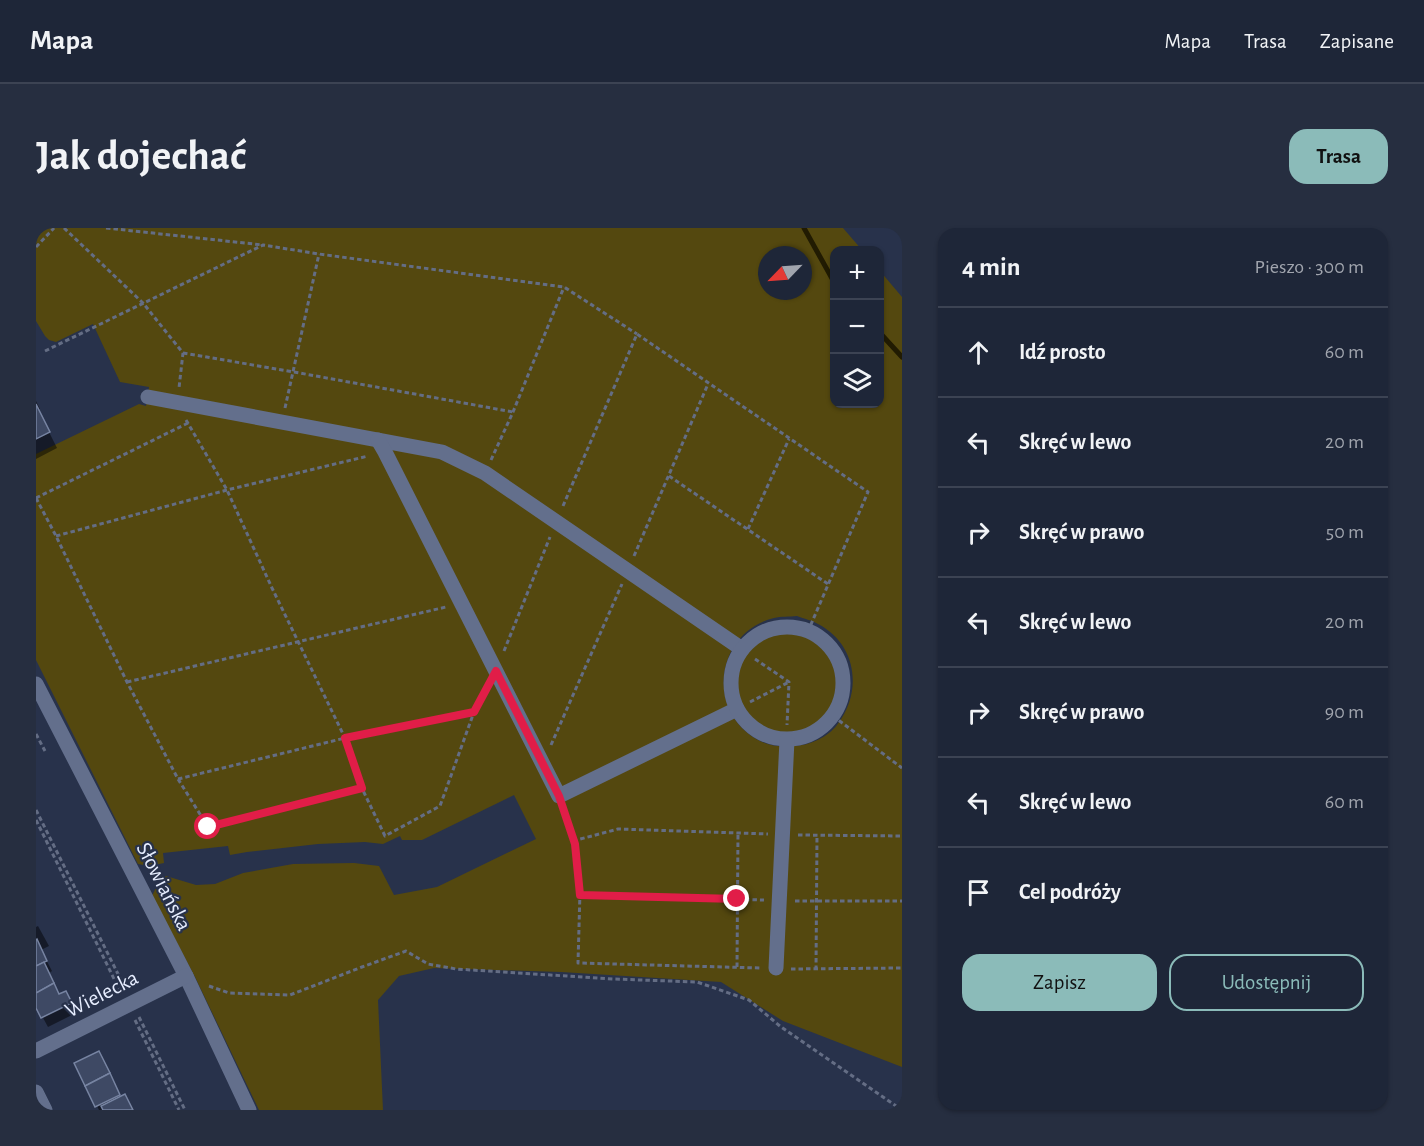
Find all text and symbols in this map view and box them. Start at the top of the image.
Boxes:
text: Mapa [30,27,93,55]
text: Mapa [1165,31,1211,52]
text: Trasa [1244,31,1287,52]
text: Zapisane [1320,31,1394,52]
button: Trasa [1289,129,1388,184]
text: Jak dojechać [36,135,246,177]
north arrow [758,246,812,300]
map controls [830,246,884,408]
button: + [830,246,884,300]
text: 4 min [962,254,1021,280]
text: Pieszo · 300 m [1255,257,1364,277]
button: − [830,300,884,354]
icon: ahead [962,336,995,369]
text: Idź prosto [1019,341,1106,363]
text: 60 m [1325,342,1364,362]
button: layers [830,354,884,408]
icon: left [962,426,995,459]
text: Skręć w lewo [1019,431,1131,453]
text: 20 m [1325,432,1364,452]
icon: right [962,516,995,549]
text: Skręć w prawo [1019,521,1144,543]
text: 50 m [1326,522,1364,542]
icon: left [962,606,995,639]
text: Skręć w lewo [1019,611,1131,633]
text: 20 m [1325,612,1364,632]
icon: right [962,696,995,729]
text: Skręć w prawo [1019,701,1144,723]
text: 90 m [1325,702,1364,722]
icon: left [962,786,995,819]
text: Skręć w lewo [1019,791,1131,813]
text: 60 m [1325,792,1364,812]
route start [194,813,220,839]
street label: Słowiańska [133,839,196,934]
icon: arrive [962,876,995,909]
text: Cel podróży [1019,881,1121,903]
route end [723,885,749,911]
button: Zapisz [962,954,1157,1011]
button: Udostępnij [1169,954,1364,1011]
street label: Wielecka [61,966,142,1022]

